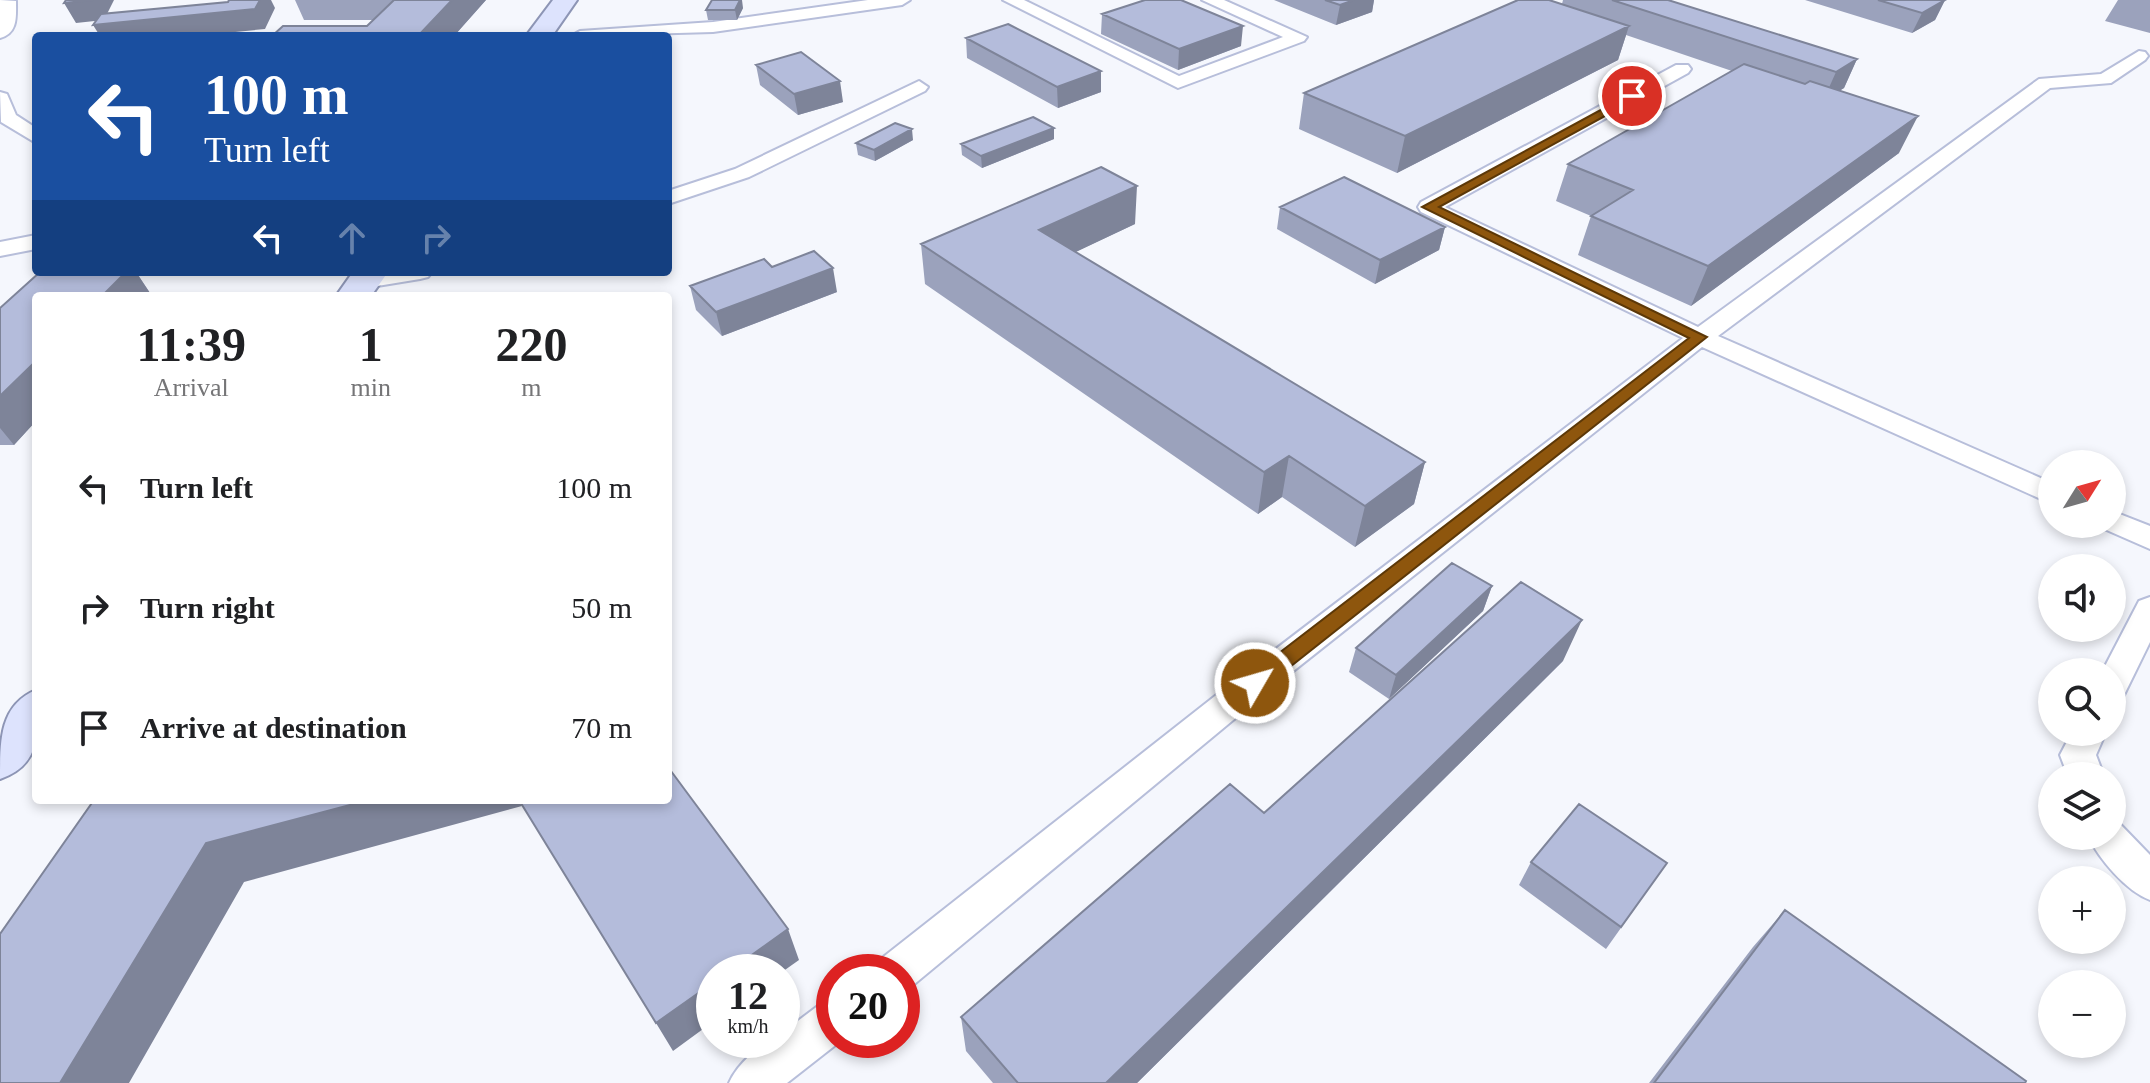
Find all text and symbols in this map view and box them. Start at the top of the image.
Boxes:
pin [1598,62,1666,130]
icon: left [72,64,176,168]
text: 100 m [204,64,349,126]
icon: arrive [1610,74,1654,118]
text: Turn left [204,130,330,170]
icon: left [246,216,290,260]
icon: ahead [330,216,374,260]
icon: right [414,216,458,260]
text: 11:39 [137,318,246,371]
text: 1 [359,318,383,371]
text: 220 [495,318,567,371]
text: Arrival [154,373,229,402]
text: min [350,373,391,402]
text: m [521,373,542,402]
north arrow [2038,450,2126,538]
map controls [2038,450,2126,1058]
icon: left [72,466,116,510]
text: Turn left [140,471,253,504]
text: 100 m [556,471,632,504]
button: sound [2038,554,2126,642]
icon: right [72,586,116,630]
text: Turn right [140,591,275,624]
text: 50 m [571,591,632,624]
position arrow [1213,641,1297,725]
button: search [2038,658,2126,746]
icon: arrive [72,706,116,750]
text: Arrive at destination [140,711,407,744]
text: 70 m [571,711,632,744]
button: layers [2038,762,2126,850]
button: + [2038,866,2126,954]
speed limit sign: 20 [816,954,920,1058]
button: − [2038,970,2126,1058]
text: 12 [728,973,768,1018]
text: km/h [727,1015,769,1037]

